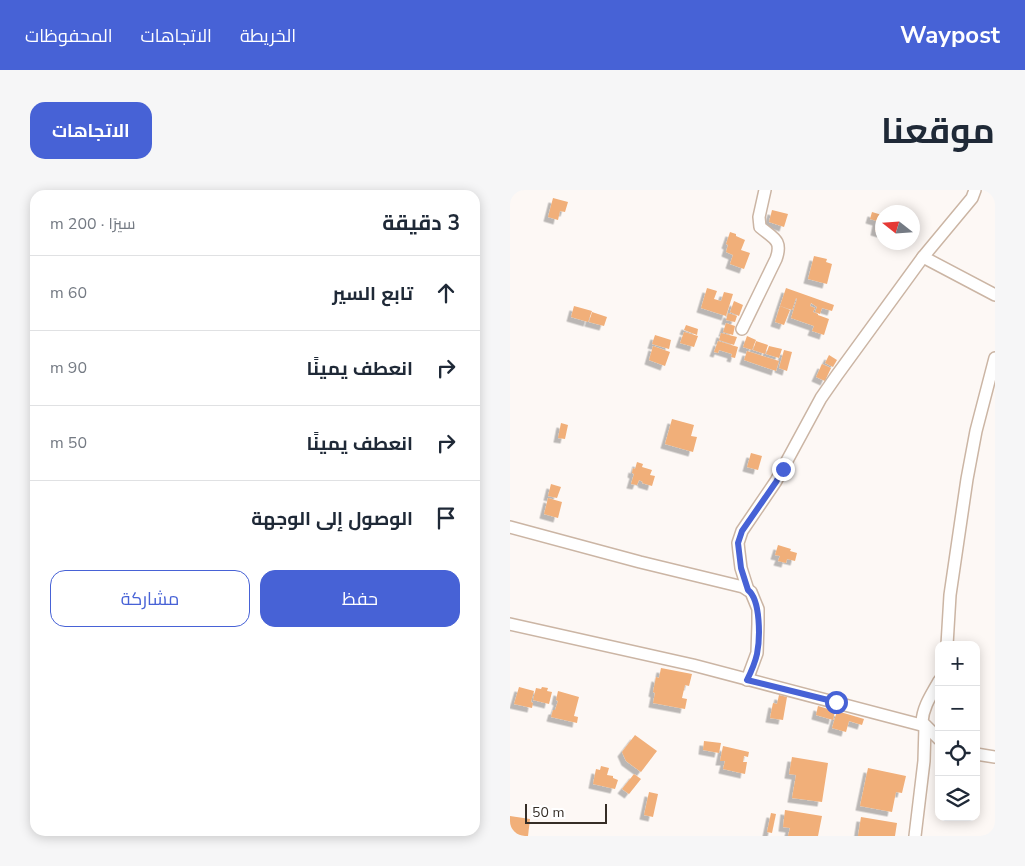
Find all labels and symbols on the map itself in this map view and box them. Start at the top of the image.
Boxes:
north arrow [875,205,920,250]
route end [772,458,795,481]
route start [825,691,848,714]
scale bar [525,801,608,824]

